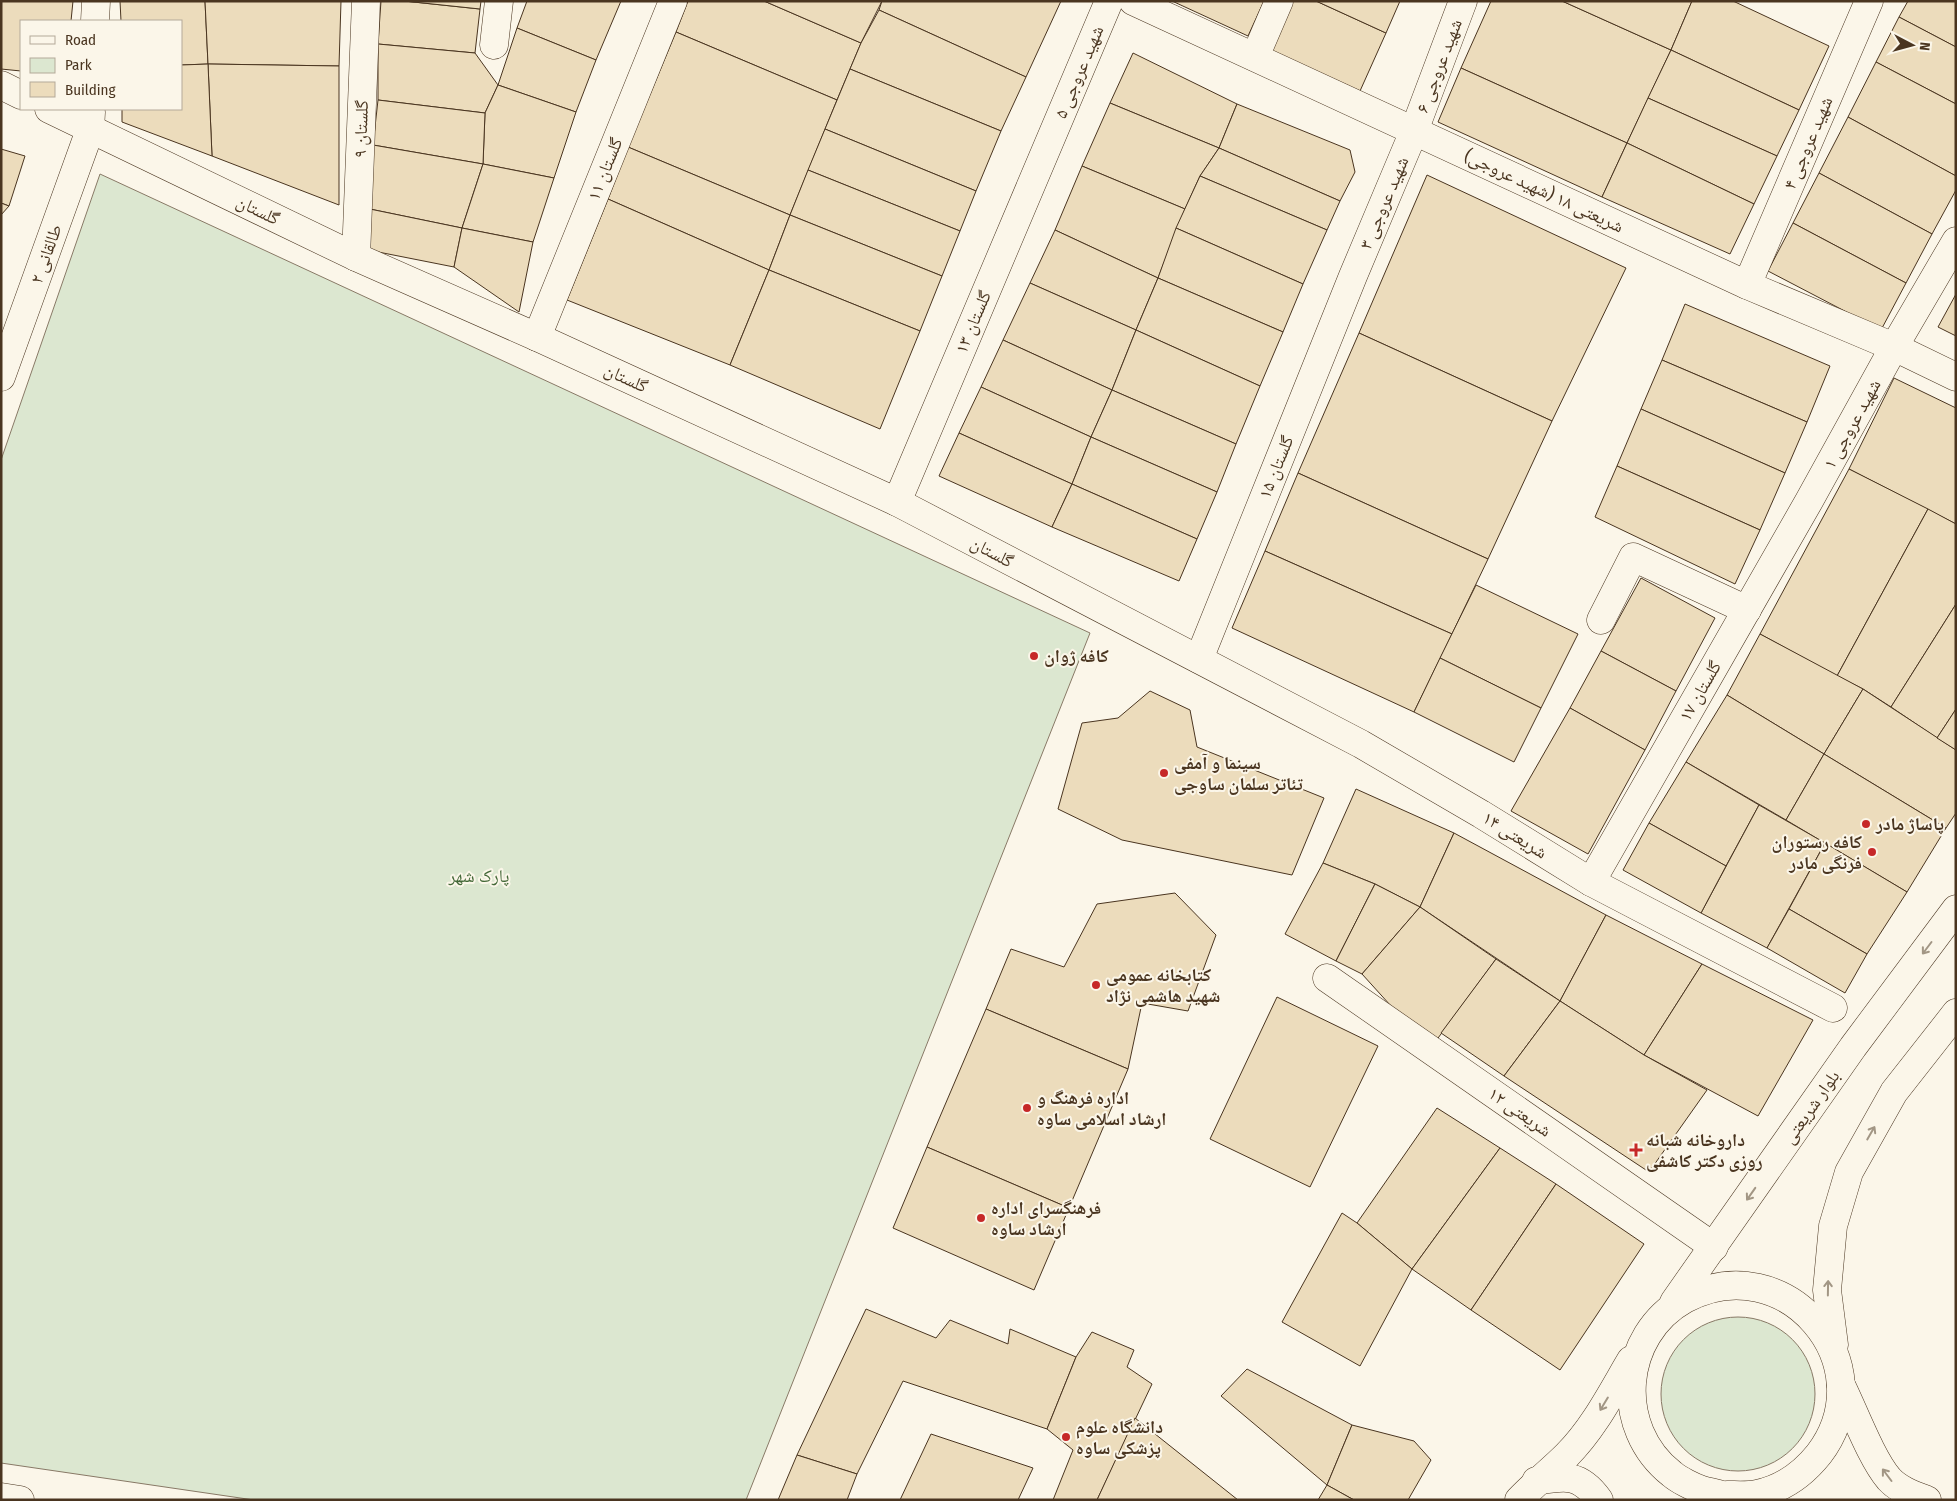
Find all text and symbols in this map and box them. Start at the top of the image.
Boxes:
street label: شهید عروجی ۶ [1411,16,1467,116]
legend [20,20,182,110]
north arrow [1887,20,1937,70]
street label: شهید عروجی ۵ [1050,22,1108,122]
text: Road [65,31,96,49]
text: N [1916,41,1933,51]
text: Park [65,56,92,74]
text: Building [65,81,116,99]
street label: شهید عروجی ۴ [1779,93,1837,193]
street label: گلستان ۹ [349,99,373,158]
street label: گلستان ۱۱ [582,134,628,204]
street label: شریعتی ۱۸ (شهید عروجی) [1461,144,1627,238]
street label: شهید عروجی ۳ [1355,153,1413,253]
street label: گلستان [233,190,284,230]
street label: طالقانی ۲ [25,221,67,287]
street label: گلستان ۱۳ [950,287,996,357]
street label: گلستان [601,358,652,398]
street label: شهید عروجی ۱ [1818,375,1886,473]
street label: گلستان ۱۵ [1253,432,1299,502]
street label: گلستان [967,532,1018,573]
place label: کافه ژوان [1044,645,1109,667]
marker: کافه ژوان [1028,650,1040,662]
street label: گلستان ۱۷ [1674,657,1726,725]
place label: سینما و آمفی تئاتر سلمان ساوجی [1174,752,1303,795]
marker: سینما و آمفی تئاتر سلمان ساوجی [1158,767,1170,779]
street label: شریعتی ۱۴ [1479,807,1551,863]
place label: پاساژ مادر [1875,813,1944,835]
marker: پاساژ مادر [1860,818,1872,830]
place label: کافه رستوران فرنگی مادر [1772,831,1862,874]
marker: کافه رستوران فرنگی مادر [1866,846,1878,858]
park label: پارک شهر [448,865,509,887]
one-way arrow [1921,941,1932,954]
place label: کتابخانه عمومی شهید هاشمی نژاد [1106,964,1220,1007]
marker: کتابخانه عمومی شهید هاشمی نژاد [1090,979,1102,991]
street label: بلوار شریعتی [1778,1066,1844,1148]
street label: شریعتی ۱۲ [1484,1082,1556,1142]
place label: اداره فرهنگ و ارشاد اسلامی ساوه [1037,1087,1166,1130]
marker: اداره فرهنگ و ارشاد اسلامی ساوه [1021,1102,1033,1114]
one-way arrow [1866,1127,1876,1141]
place label: داروخانه شبانه روزی دکتر کاشفی [1646,1129,1763,1172]
marker: داروخانه شبانه روزی دکتر کاشفی [1630,1144,1642,1156]
one-way arrow [1746,1187,1756,1201]
place label: فرهنگسرای اداره ارشاد ساوه [991,1197,1101,1240]
marker: فرهنگسرای اداره ارشاد ساوه [975,1212,987,1224]
one-way arrow [1823,1280,1833,1296]
one-way arrow [1599,1397,1609,1411]
place label: دانشگاه علوم پزشکی ساوه [1076,1416,1163,1459]
marker: دانشگاه علوم پزشکی ساوه [1060,1431,1072,1443]
one-way arrow [1882,1468,1892,1482]

